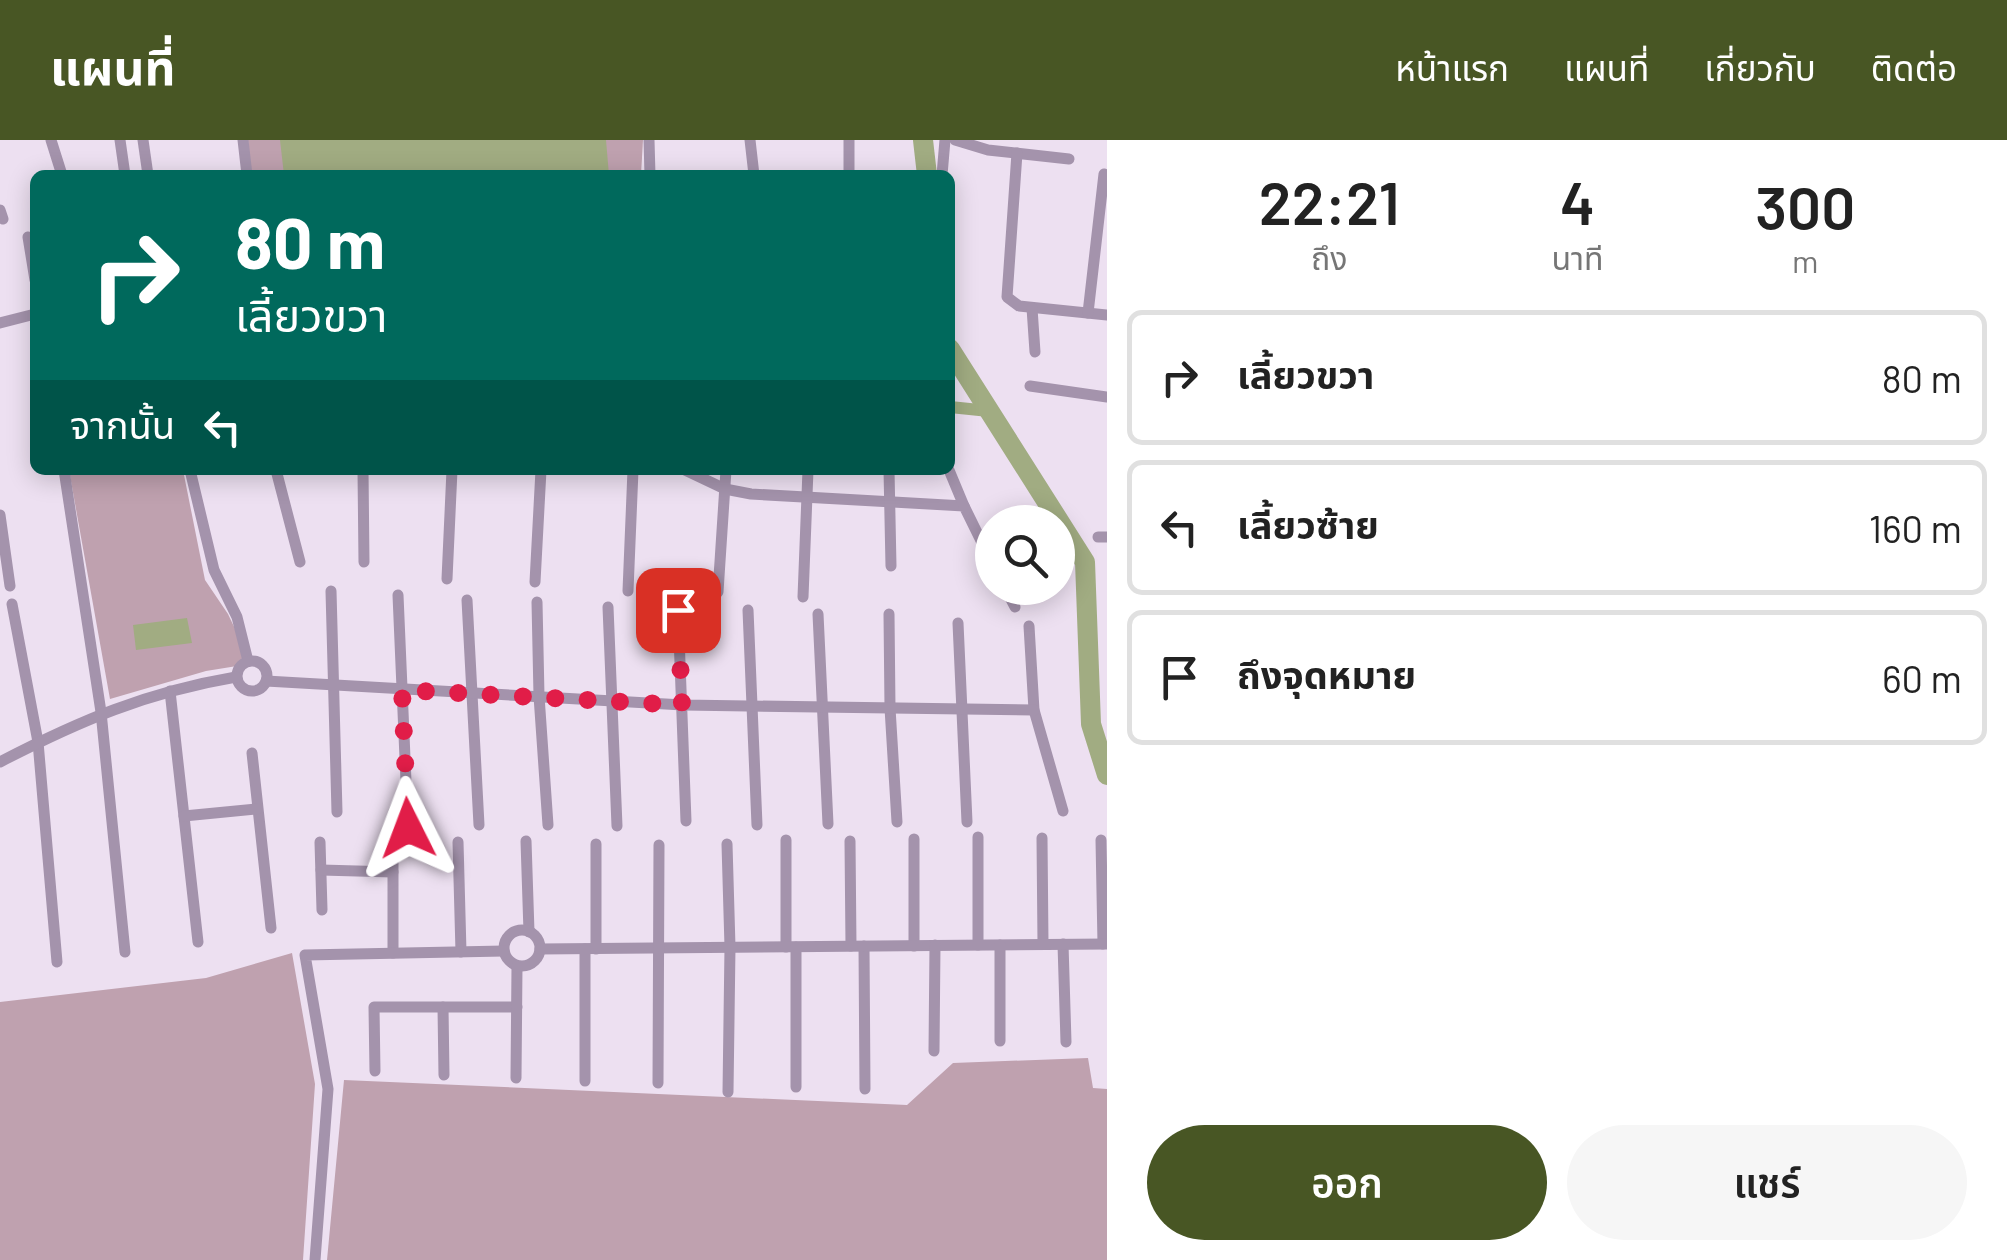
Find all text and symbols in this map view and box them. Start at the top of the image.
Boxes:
text: แผนที่ [50,37,175,95]
text: หน้าแรก [1395,46,1509,88]
text: แผนที่ [1564,46,1649,88]
text: เกี่ยวกับ [1704,46,1816,88]
text: ติดต่อ [1871,46,1957,88]
text: 22:21 [1259,165,1400,237]
text: 4 [1560,165,1595,237]
text: 300 [1755,170,1855,242]
text: 80 m [235,199,385,283]
icon: right [70,210,200,340]
text: ถึง [1311,238,1347,276]
text: นาที [1551,238,1604,276]
text: m [1792,241,1819,279]
text: เลี้ยวขวา [235,287,387,341]
icon: right [1152,350,1207,405]
text: เลี้ยวขวา [1237,351,1374,397]
text: 80 m [1882,355,1962,401]
icon: left [195,400,250,455]
text: จากนั้น [70,401,175,447]
icon: left [1152,500,1207,555]
text: เลี้ยวซ้าย [1237,501,1379,547]
map controls [975,505,1075,605]
button: search [975,505,1075,605]
text: 160 m [1869,505,1962,551]
pin [636,568,721,653]
icon: arrive [651,583,706,638]
icon: arrive [1152,650,1207,705]
text: ถึงจุดหมาย [1237,651,1416,697]
text: 60 m [1882,655,1962,701]
position arrow [356,776,460,880]
button: ออก [1147,1125,1547,1240]
button: แชร์ [1567,1125,1967,1240]

